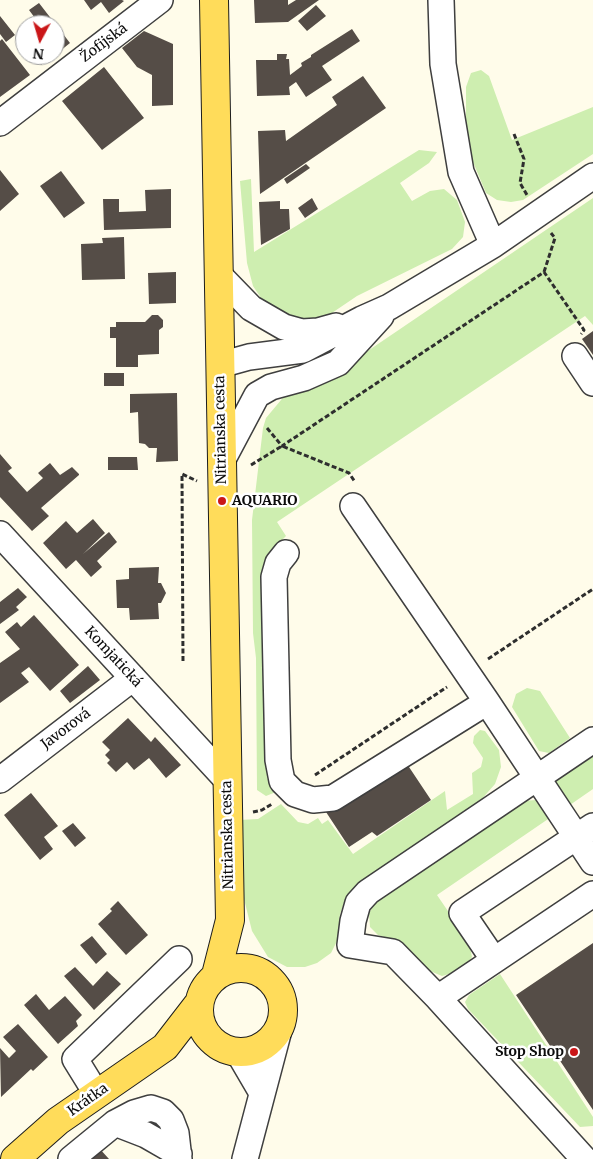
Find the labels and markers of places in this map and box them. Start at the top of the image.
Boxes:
place label: AQUARIO [232,493,297,509]
marker: AQUARIO [216,495,228,507]
place label: Stop Shop [495,1044,564,1060]
marker: Stop Shop [568,1046,580,1058]

